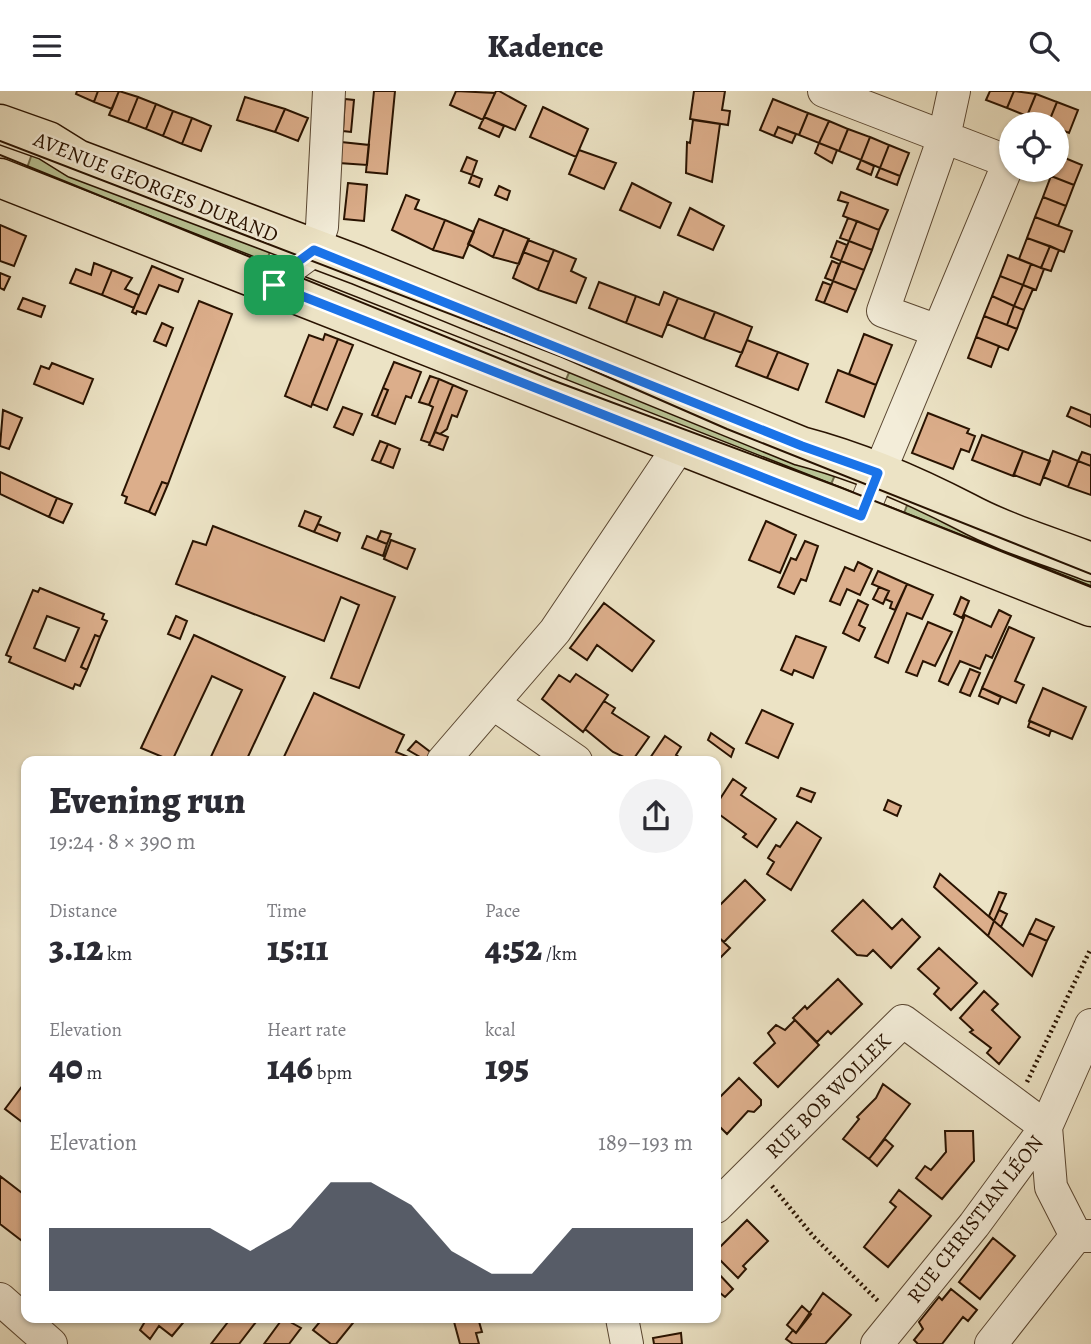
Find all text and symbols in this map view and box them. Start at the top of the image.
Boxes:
text: Kadence [488,24,603,68]
icon: menu [28,27,66,65]
icon: search [1025,27,1063,65]
map controls [999,112,1069,182]
button: locate [999,112,1069,182]
street label: AVENUE GEORGES DURAND [29,125,282,249]
pin [244,255,304,315]
icon: arrive [255,266,293,304]
text: Evening run [49,774,246,826]
button: share [619,779,693,853]
text: 19:24 · 8 × 390 m [49,826,196,857]
text: Distance [49,898,117,924]
text: Time [267,898,306,924]
text: Pace [485,898,520,924]
text: 3.12 [49,924,103,972]
text: 15:11 [267,924,329,972]
text: 4:52 [485,924,542,972]
text: km [103,941,132,967]
text: /km [542,941,577,967]
text: Elevation [49,1017,122,1043]
text: Heart rate [267,1017,346,1043]
text: kcal [485,1017,515,1043]
street label: RUE BOB WOLLEK [759,1027,897,1165]
text: 40 [49,1043,83,1091]
text: 146 [267,1043,313,1091]
text: 195 [485,1043,529,1091]
text: m [83,1060,102,1086]
text: bpm [313,1060,352,1086]
text: Elevation [49,1127,137,1158]
text: 189–193 m [598,1127,693,1158]
street label: RUE CHRISTIAN LÉON [901,1129,1049,1309]

